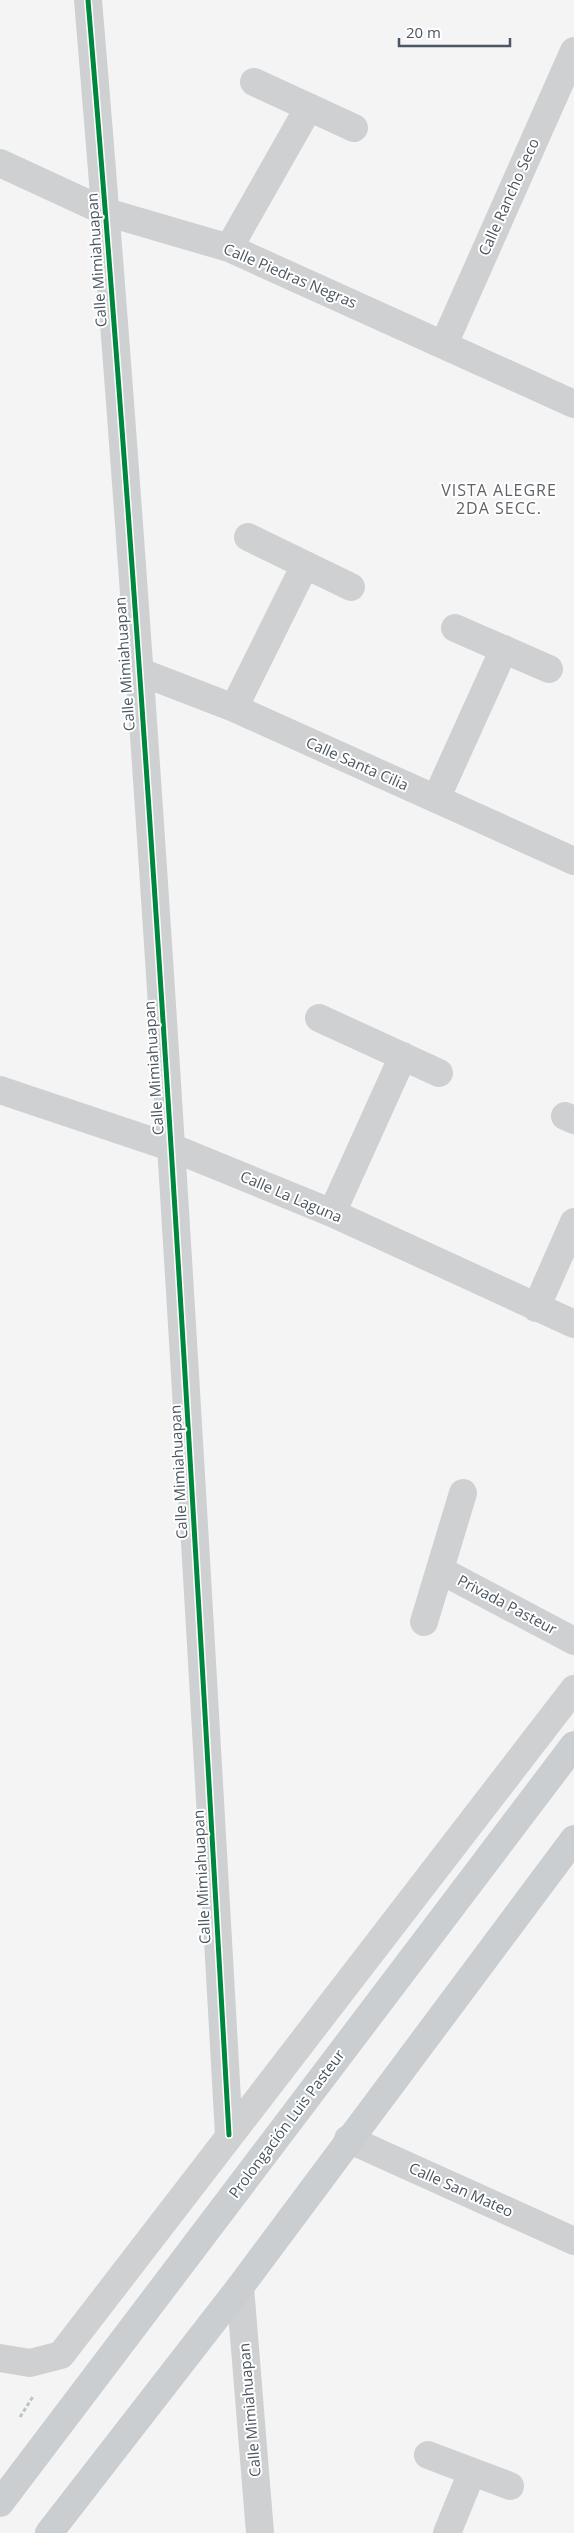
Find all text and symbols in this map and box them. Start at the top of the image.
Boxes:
scale bar [399,15,510,47]
text: 20 m [406,22,441,42]
street label: Calle Rancho Seco [473,135,543,259]
street label: Calle Mimiahuapan [81,192,111,328]
street label: Calle Piedras Negras [221,238,360,312]
district label: VISTA ALEGRE 2DA SECC. [441,479,557,519]
street label: Calle Mimiahuapan [109,596,139,732]
street label: Calle Santa Cilia [303,732,412,795]
street label: Calle Mimiahuapan [138,1000,168,1136]
street label: Calle La Laguna [237,1166,345,1227]
street label: Calle Mimiahuapan [164,1404,192,1540]
street label: Privada Pasteur [454,1570,561,1639]
street label: Calle Mimiahuapan [187,1809,215,1945]
street label: Prolongación Luis Pasteur [224,2045,349,2202]
street label: Calle San Mateo [406,2157,517,2221]
street label: Calle Mimiahuapan [233,2342,265,2478]

